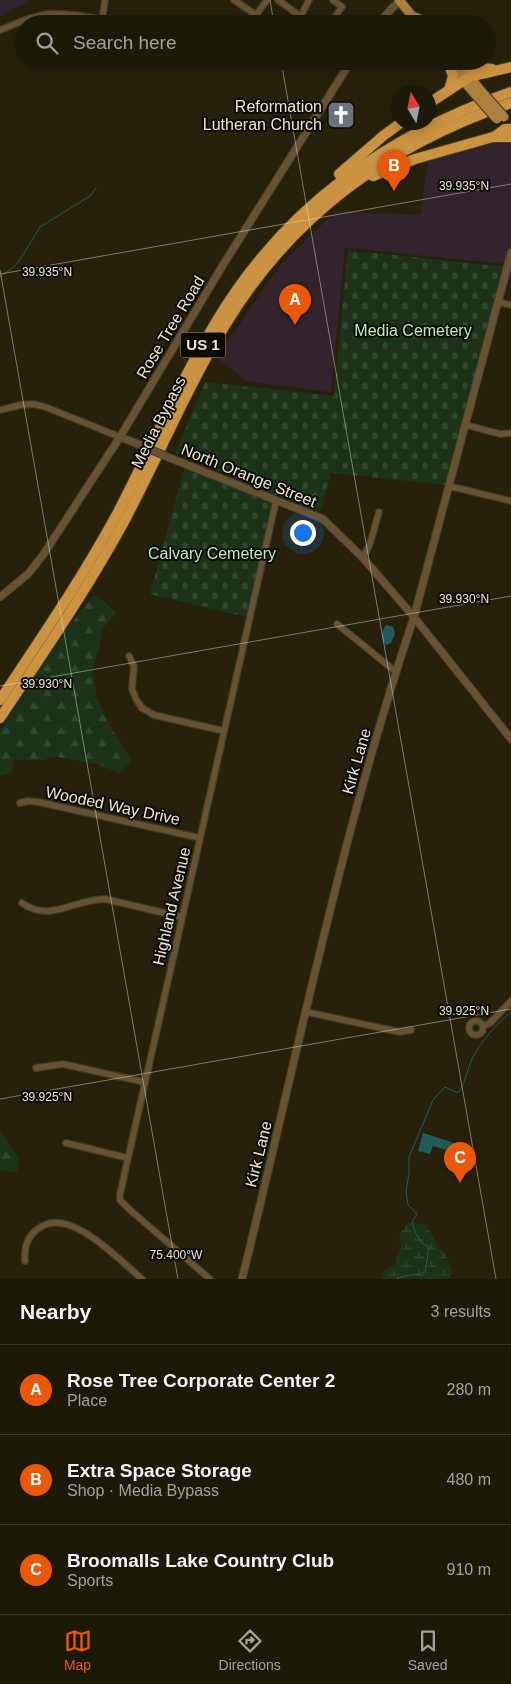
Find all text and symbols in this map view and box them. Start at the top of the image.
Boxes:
search box [15,15,496,70]
icon: search [33,29,61,57]
text: Search here [73,32,177,53]
north arrow [391,85,436,130]
place label: Reformation Lutheran Church [203,98,322,133]
church icon: Reformation Lutheran Church [326,100,356,130]
pin: B [378,150,410,191]
text: 39.935°N [439,179,489,193]
text: 39.935°N [22,265,72,279]
street label: Rose Tree Road [133,273,208,382]
pin: A [279,284,311,325]
park label: Media Cemetery [354,322,472,339]
road number: US 1 [180,332,226,358]
street label: Media Bypass [128,374,189,471]
street label: North Orange Street [179,441,319,511]
your location [290,520,316,546]
park label: Calvary Cemetery [148,545,276,562]
text: 39.930°N [439,592,489,606]
text: 39.930°N [22,677,72,691]
street label: Kirk Lane [339,726,374,796]
street label: Wooded Way Drive [44,783,182,828]
street label: Highland Avenue [150,845,193,967]
text: 39.925°N [439,1004,489,1018]
text: 39.925°N [22,1090,72,1104]
street label: Kirk Lane [242,1119,275,1189]
pin: C [444,1142,476,1183]
text: 75.400°W [150,1248,203,1262]
text: Nearby [20,1300,91,1323]
text: 3 results [431,1303,491,1320]
text: Rose Tree Corporate Center 2 [67,1370,335,1391]
text: A [30,1381,42,1398]
text: 280 m [447,1381,491,1398]
text: Place [67,1392,107,1409]
text: Extra Space Storage [67,1460,252,1481]
text: B [30,1471,42,1488]
text: 480 m [447,1471,491,1488]
text: Shop · Media Bypass [67,1482,219,1499]
text: Broomalls Lake Country Club [67,1550,334,1571]
text: C [30,1561,42,1578]
text: 910 m [447,1561,491,1578]
text: Sports [67,1572,113,1589]
tab: Map [64,1627,92,1673]
tab: Directions [219,1627,281,1673]
tab: Saved [408,1627,447,1673]

